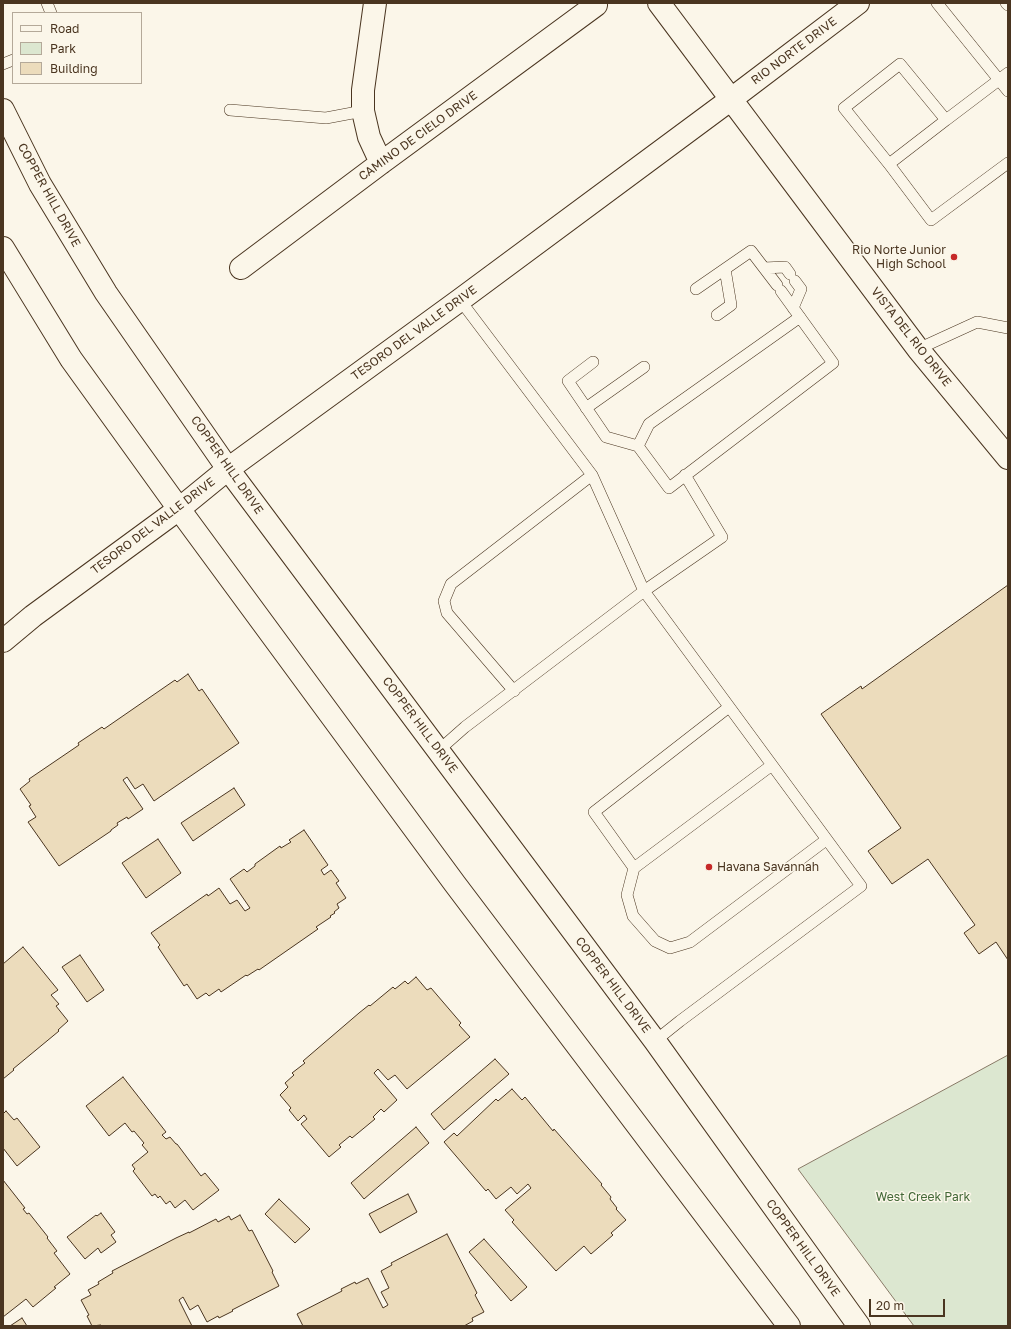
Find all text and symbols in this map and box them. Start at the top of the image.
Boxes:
legend [12,12,142,84]
street label: RIO NORTE DRIVE [748,14,840,88]
text: Road [50,21,79,36]
text: Park [50,41,76,56]
text: Building [50,61,98,76]
street label: CAMINO DE CIELO DRIVE [356,88,480,184]
street label: COPPER HILL DRIVE [14,141,84,249]
place label: Rio Norte Junior High School [852,243,946,271]
marker: Rio Norte Junior High School [949,252,959,262]
street label: TESORO DEL VALLE DRIVE [348,283,480,383]
street label: VISTA DEL RIO DRIVE [868,285,954,389]
street label: COPPER HILL DRIVE [188,413,266,517]
street label: TESORO DEL VALLE DRIVE [88,475,218,577]
street label: COPPER HILL DRIVE [379,674,461,776]
place label: Havana Savannah [717,860,819,874]
marker: Havana Savannah [704,862,714,872]
street label: COPPER HILL DRIVE [572,934,654,1036]
park label: West Creek Park [876,1190,970,1204]
street label: COPPER HILL DRIVE [763,1197,843,1299]
scale bar [871,1291,947,1317]
text: 20 m [876,1298,904,1313]

